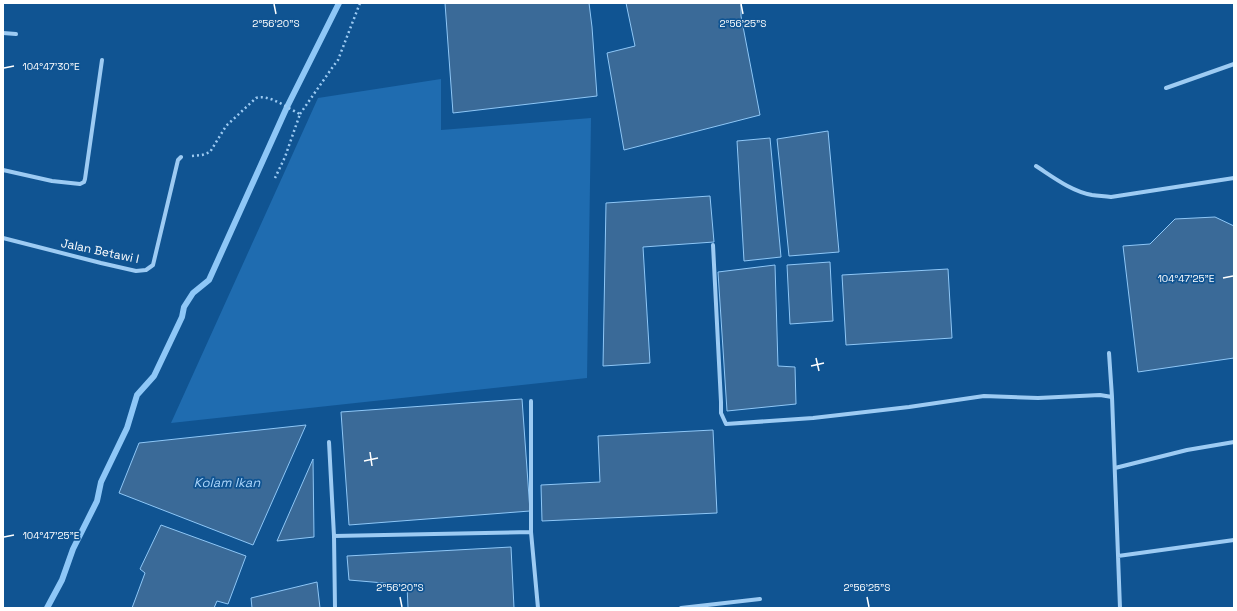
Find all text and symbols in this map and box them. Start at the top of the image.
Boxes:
text: 2°56'20"S [252,17,300,30]
text: 2°56'25"S [720,17,766,30]
text: 104°47'30"E [22,60,80,73]
street label: Jalan Betawi I [59,235,141,267]
text: 104°47'25"E [1158,272,1215,285]
water label: Kolam Ikan [194,474,261,491]
text: 104°47'25"E [23,529,80,542]
text: 2°56'20"S [376,581,424,594]
text: 2°56'25"S [844,581,890,594]

